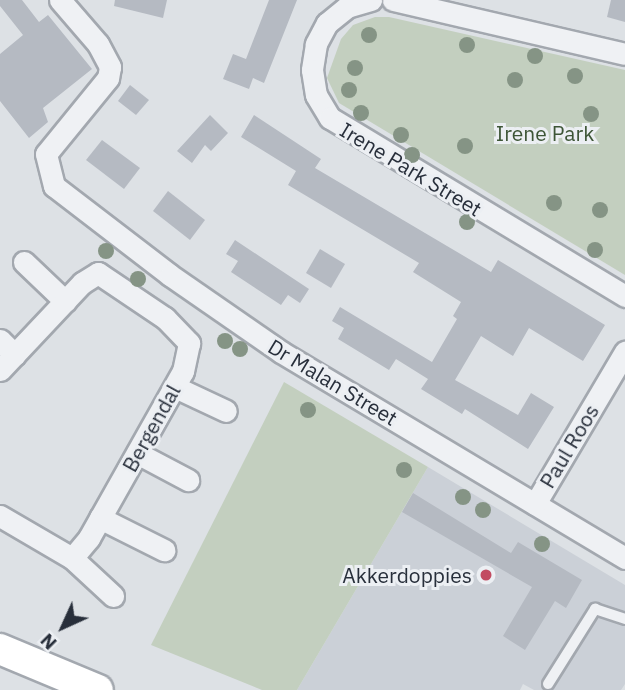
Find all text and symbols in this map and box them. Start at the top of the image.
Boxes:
street label: Irene Park Street [336,117,486,221]
park label: Irene Park [496,120,594,146]
street label: Dr Malan Street [264,333,402,431]
street label: Bergendal [117,380,185,476]
street label: Paul Roos [534,400,604,492]
place label: Akkerdoppies [342,562,472,588]
marker: Akkerdoppies [478,567,494,583]
north arrow [28,592,98,662]
text: N [35,629,62,655]

